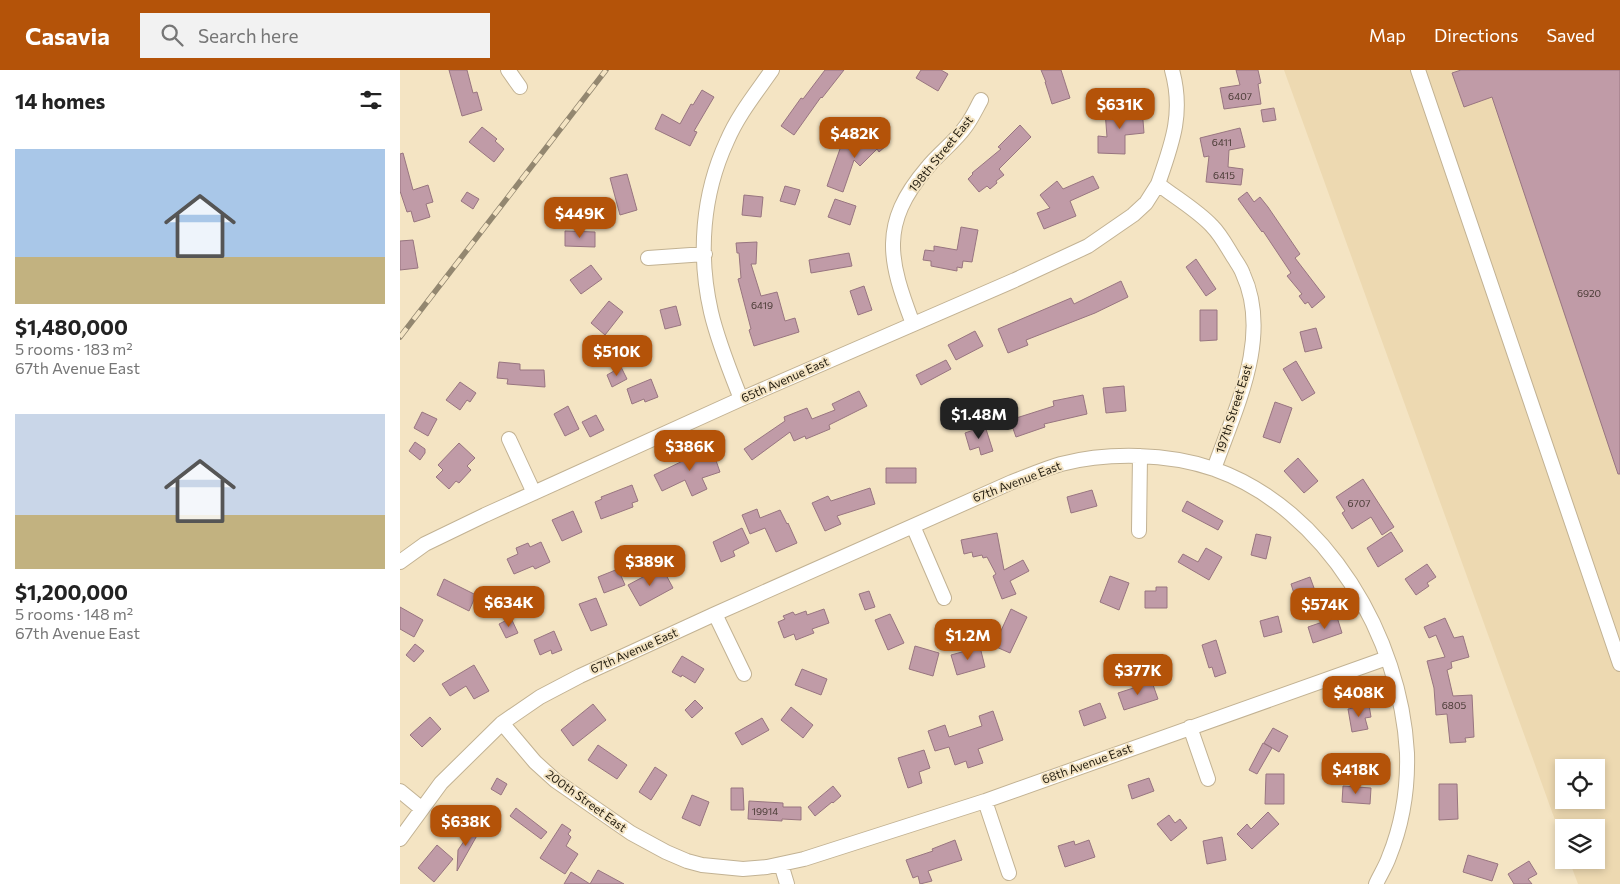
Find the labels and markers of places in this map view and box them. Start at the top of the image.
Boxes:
pin: $631K [1085,88,1155,130]
pin: $482K [820,116,890,159]
pin: $449K [545,196,615,239]
pin: $510K [582,334,652,377]
pin: $1.48M [938,398,1020,440]
pin: $386K [655,430,725,472]
pin: $389K [615,544,685,587]
pin: $634K [474,586,544,628]
pin: $574K [1290,588,1360,630]
pin: $1.2M [933,618,1003,661]
pin: $377K [1103,654,1173,696]
pin: $408K [1324,676,1394,718]
pin: $418K [1321,752,1391,795]
pin: $638K [431,804,501,847]

